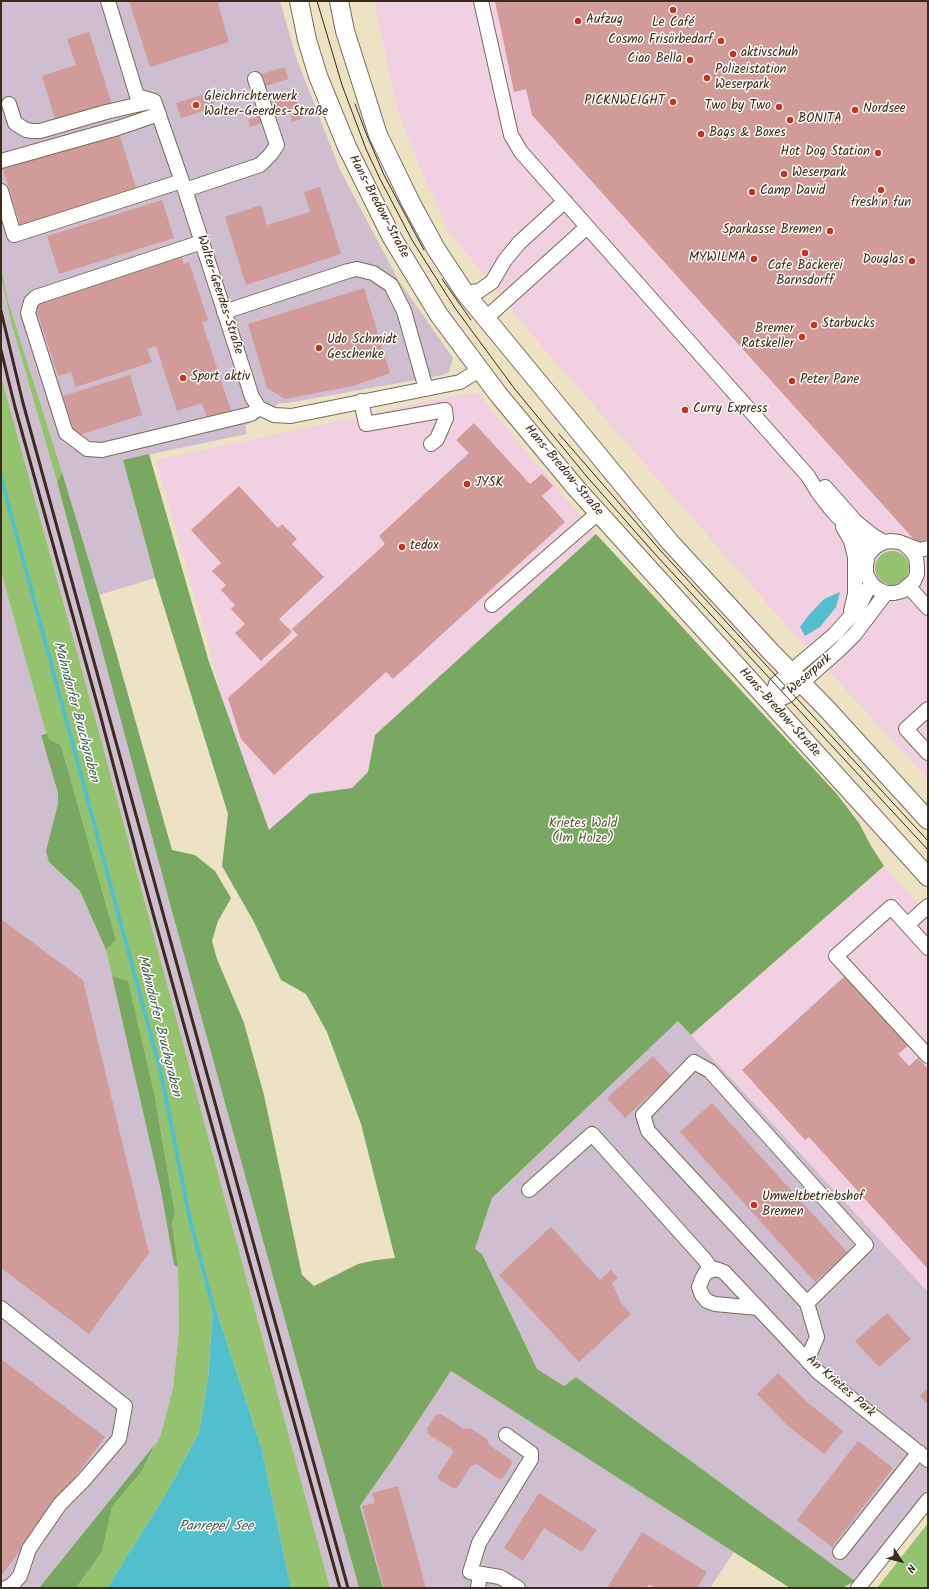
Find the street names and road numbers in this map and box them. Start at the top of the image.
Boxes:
street label: Hans-Bredow-Straße [344,153,412,261]
street label: Walter-Geerdes-Straße [192,234,246,356]
street label: Hans-Bredow-Straße [520,422,606,520]
street label: Weserpark [784,651,836,699]
street label: Hans-Bredow-Straße [735,665,823,761]
street label: An Krietes Park [802,1353,878,1421]

